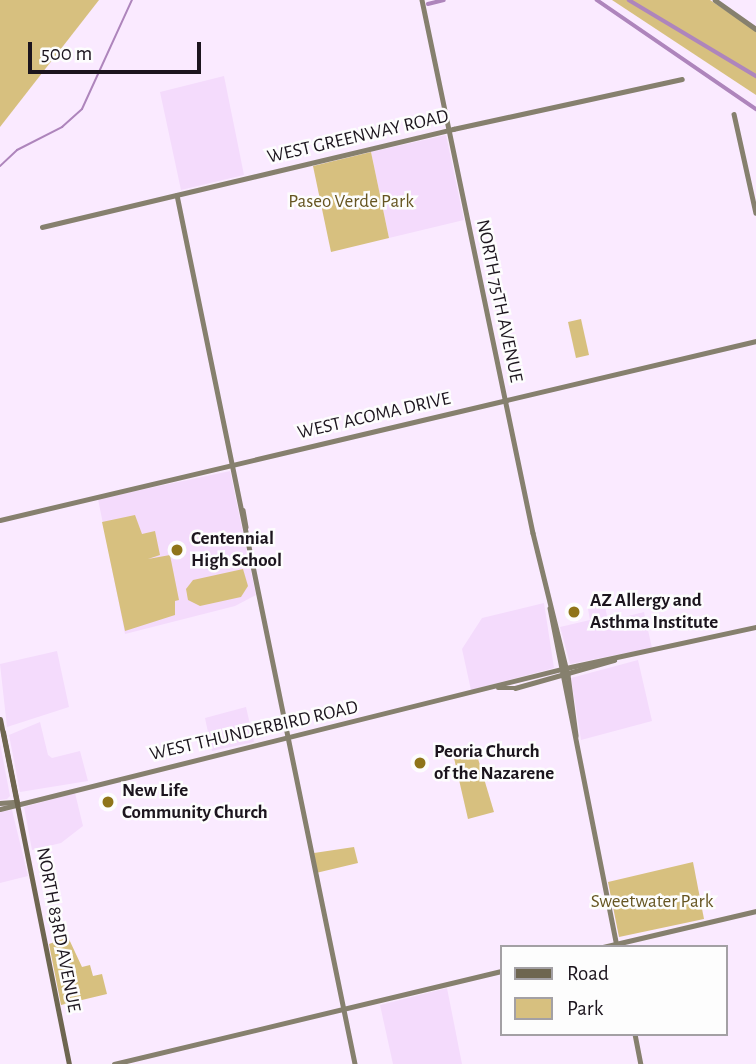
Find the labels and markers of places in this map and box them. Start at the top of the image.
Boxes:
place label: Centennial High School [191,528,282,572]
marker: Centennial High School [169,542,185,558]
place label: AZ Allergy and Asthma Institute [590,590,718,634]
marker: AZ Allergy and Asthma Institute [564,602,584,622]
place label: Peoria Church of the Nazarene [434,741,554,785]
marker: Peoria Church of the Nazarene [412,755,428,771]
place label: New Life Community Church [122,780,268,824]
marker: New Life Community Church [100,794,116,810]

